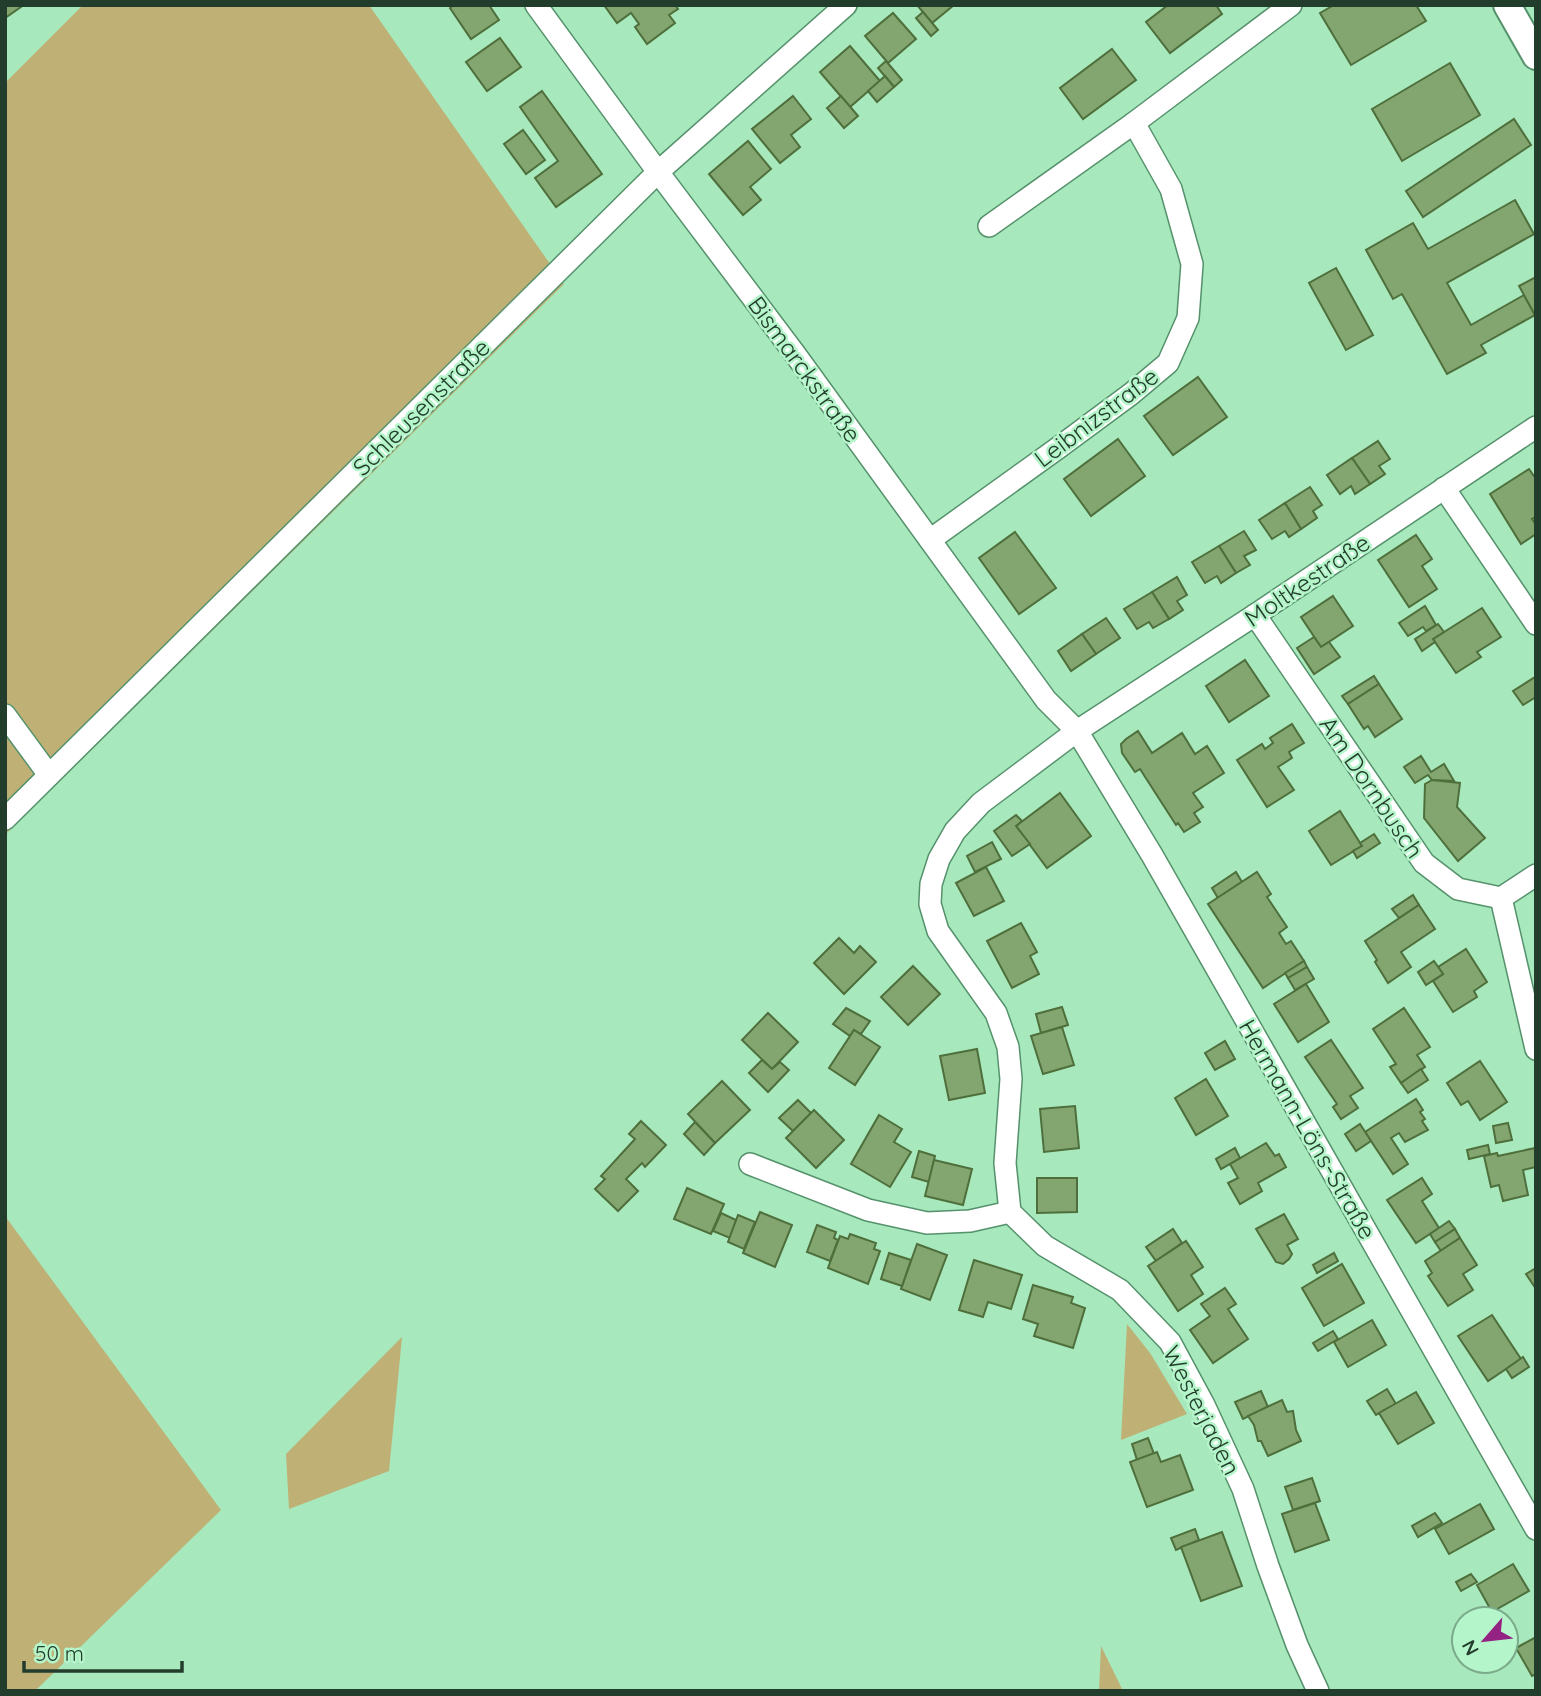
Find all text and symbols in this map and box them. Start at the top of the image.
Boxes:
street label: Bismarckstraße [742,290,868,448]
street label: Schleusenstraße [346,332,496,482]
street label: Leibnizstraße [1028,361,1164,473]
street label: Moltkestraße [1239,527,1375,633]
street label: Am Dornbusch [1314,710,1430,864]
street label: Hermann-Löns-Straße [1233,1014,1383,1244]
street label: Westerjaden [1157,1340,1247,1480]
north arrow [1450,1605,1520,1675]
scale bar [24,1630,182,1674]
text: N [1456,1636,1484,1660]
text: 50 m [35,1640,84,1666]

